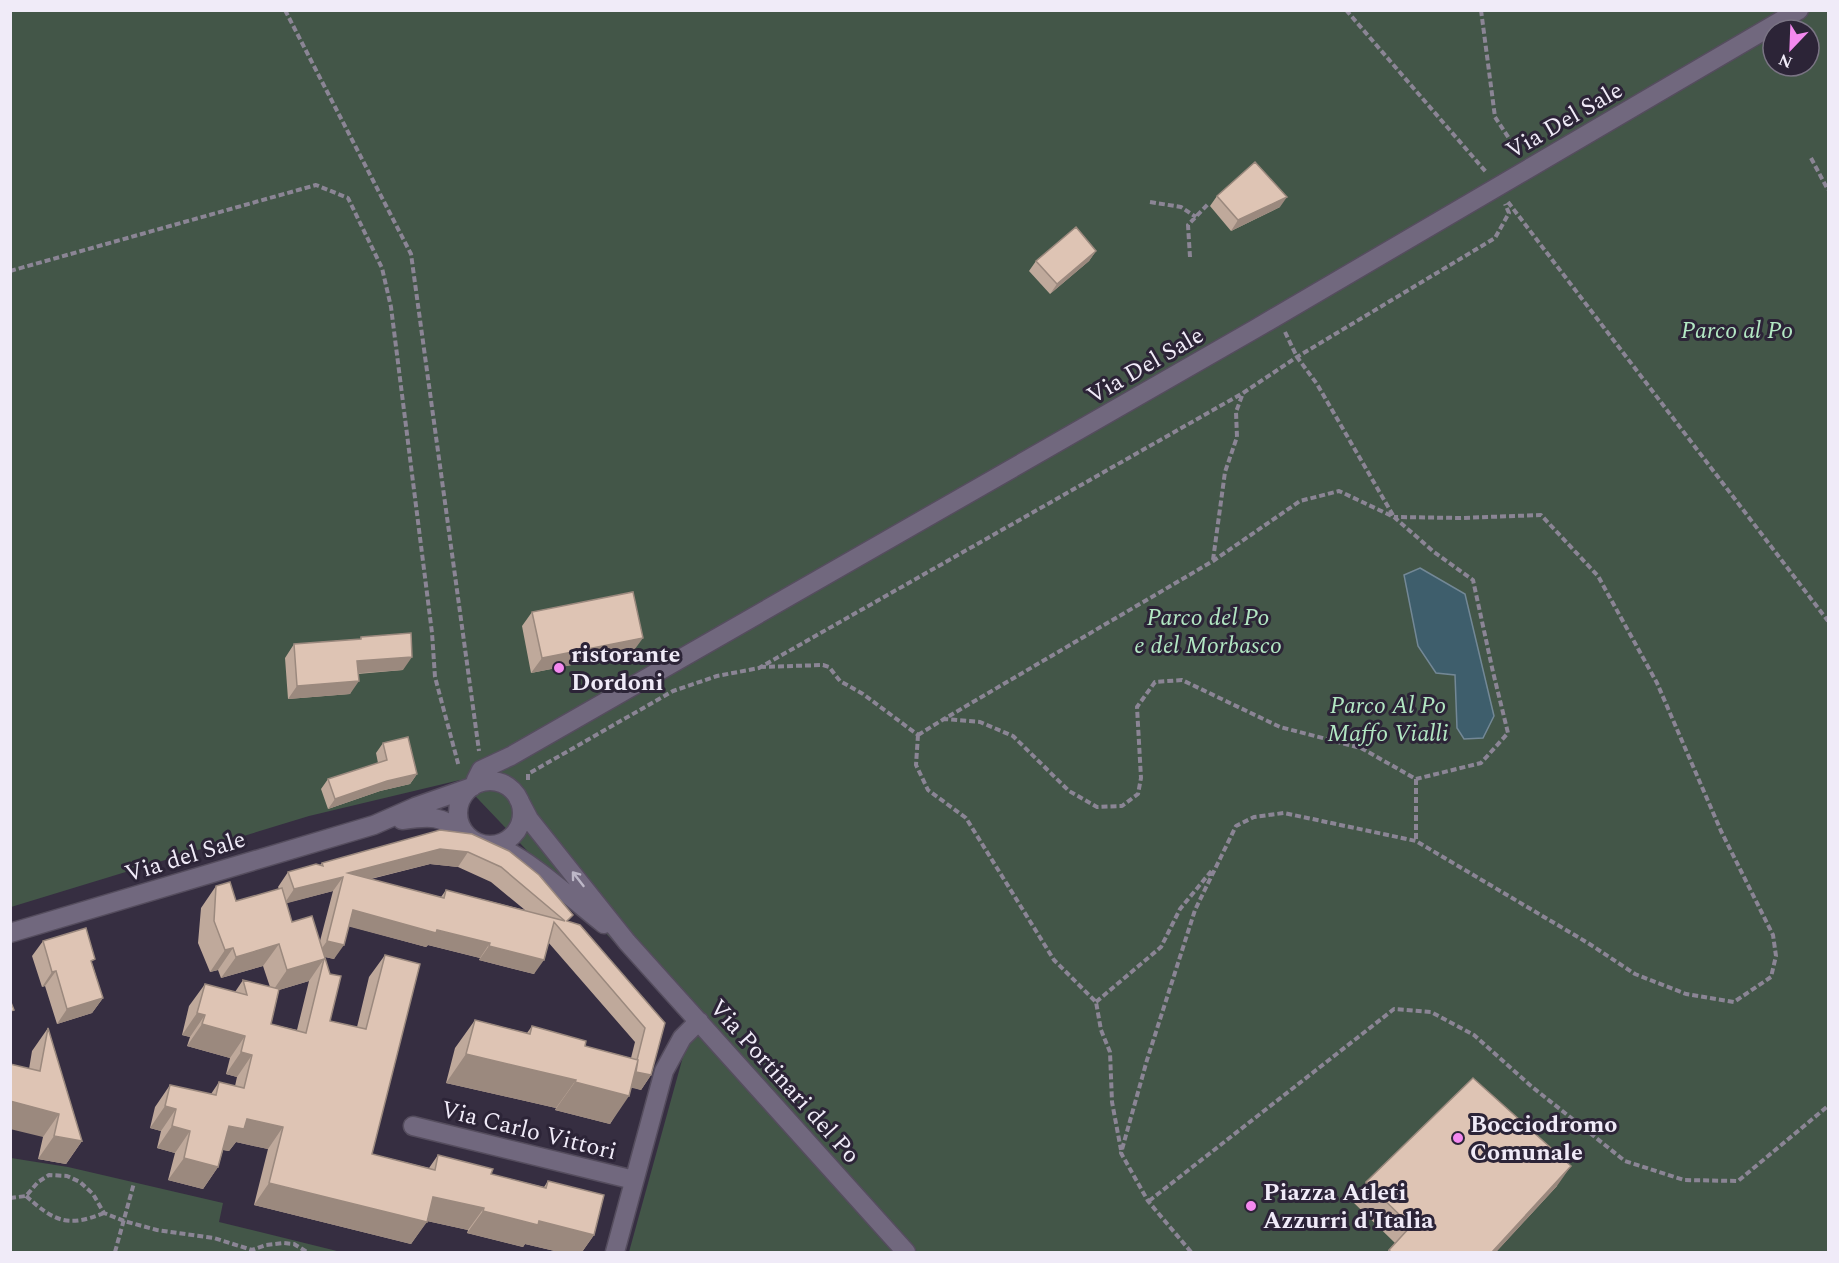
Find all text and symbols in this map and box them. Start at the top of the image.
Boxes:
north arrow [1761,18,1821,78]
text: N [1775,47,1796,74]
street label: Via Del Sale [1499,73,1630,169]
park label: Parco al Po [1681,313,1793,349]
street label: Via Del Sale [1080,318,1211,414]
park label: Parco del Po e del Morbasco [1134,600,1282,664]
place label: ristorante Dordoni [571,637,680,701]
marker: ristorante Dordoni [552,661,566,675]
park label: Parco Al Po Maffo Vialli [1327,688,1449,752]
street label: Via del Sale [120,822,250,892]
one-way arrow [571,872,584,888]
street label: Via Portinari del Po [700,991,868,1172]
street label: Via Carlo Vittori [437,1092,620,1170]
place label: Bocciodromo Comunale [1470,1107,1617,1171]
marker: Bocciodromo Comunale [1451,1131,1465,1145]
place label: Piazza Atleti Azzurri d'Italia [1263,1175,1434,1239]
marker: Piazza Atleti Azzurri d'Italia [1244,1199,1258,1213]

